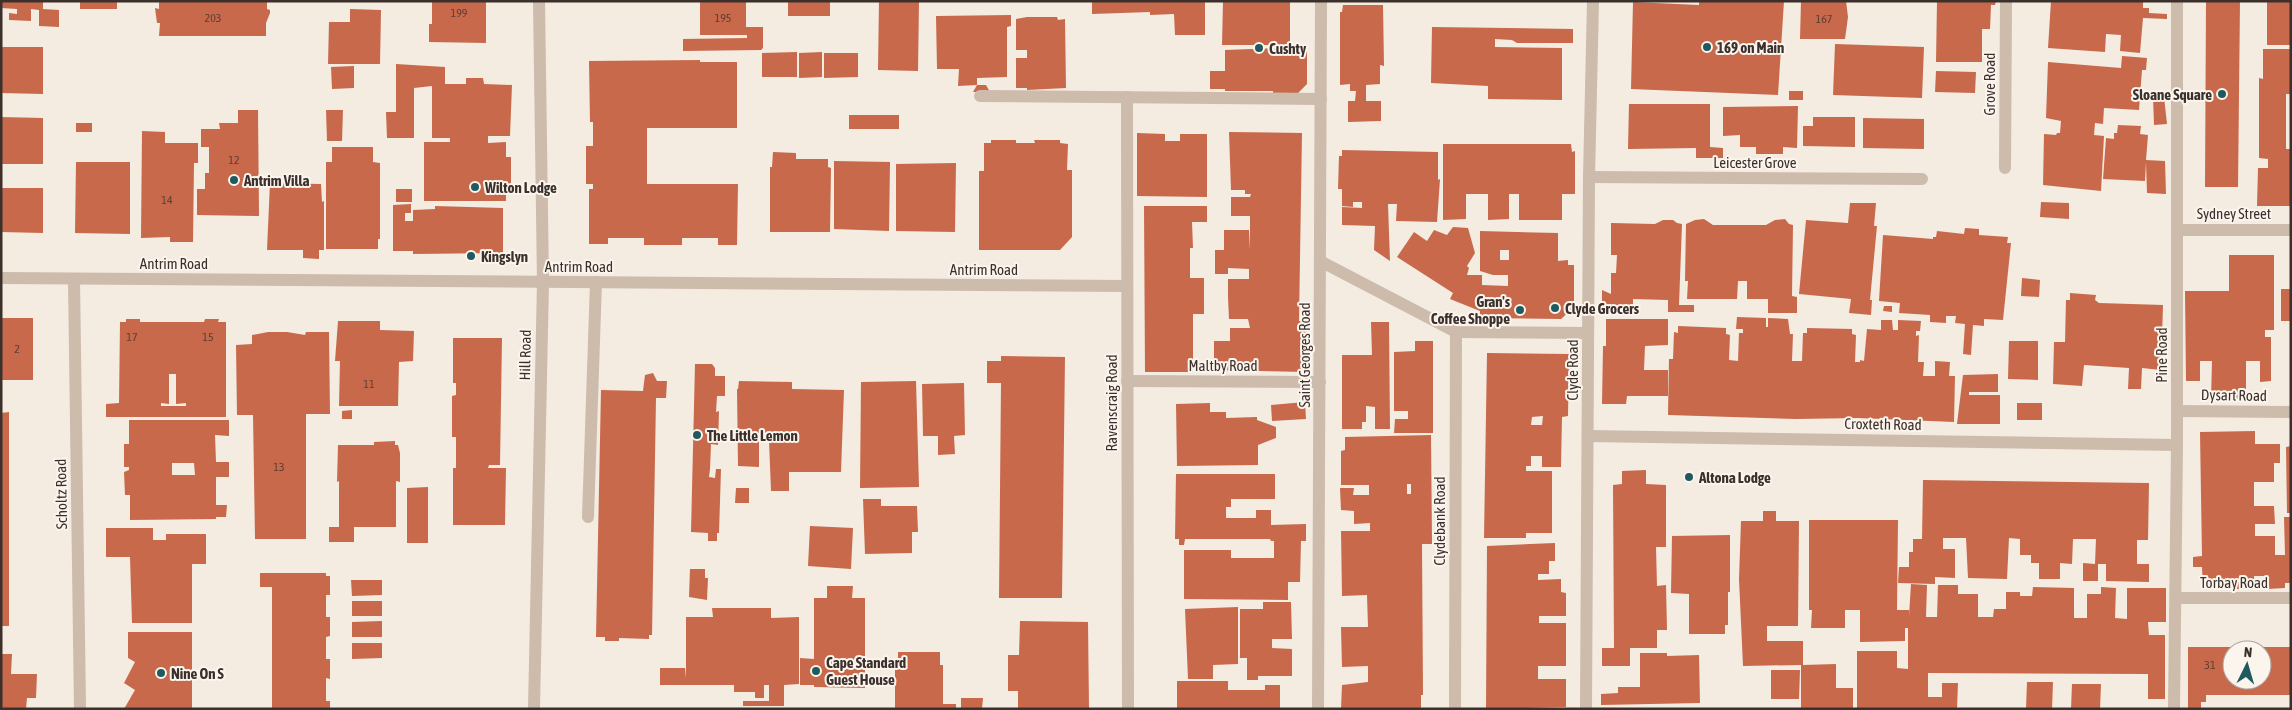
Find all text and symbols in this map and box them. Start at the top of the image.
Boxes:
house number: 199 [451,6,468,20]
house number: 203 [205,11,221,25]
house number: 195 [715,11,731,25]
house number: 167 [1816,12,1833,26]
place label: 169 on Main [1717,39,1784,56]
place label: Cushty [1269,40,1307,57]
marker: 169 on Main [1701,41,1713,53]
marker: Cushty [1253,42,1265,54]
street label: Grove Road [1981,53,1998,115]
place label: Sloane Square [2133,86,2212,103]
marker: Sloane Square [2216,88,2228,100]
house number: 12 [228,153,240,167]
street label: Leicester Grove [1713,154,1797,171]
place label: Antrim Villa [243,172,309,189]
marker: Antrim Villa [228,174,240,186]
place label: Wilton Lodge [484,179,557,196]
marker: Wilton Lodge [469,181,481,193]
house number: 14 [161,193,173,207]
street label: Sydney Street [2197,205,2271,222]
place label: Kingslyn [481,248,528,265]
marker: Kingslyn [465,250,477,262]
street label: Antrim Road [140,255,208,272]
street label: Antrim Road [545,258,613,275]
street label: Antrim Road [950,261,1018,278]
place label: Gran's Coffee Shoppe [1431,293,1511,327]
place label: Clyde Grocers [1565,300,1640,317]
street label: Saint Georges Road [1296,302,1313,408]
marker: Clyde Grocers [1549,302,1561,314]
marker: Gran's Coffee Shoppe [1514,304,1526,316]
street label: Pine Road [2153,327,2170,383]
street label: Hill Road [516,329,534,381]
house number: 17 [126,330,138,344]
house number: 15 [202,330,214,344]
street label: Clyde Road [1564,339,1581,401]
house number: 2 [14,342,20,356]
street label: Ravenscraig Road [1103,354,1120,452]
street label: Maltby Road [1188,357,1258,374]
house number: 11 [363,377,375,391]
street label: Dysart Road [2201,386,2267,404]
street label: Croxteth Road [1844,415,1922,433]
place label: The Little Lemon [707,427,798,444]
marker: The Little Lemon [691,429,703,441]
street label: Scholtz Road [52,459,70,529]
house number: 13 [273,460,285,474]
place label: Altona Lodge [1698,469,1771,486]
marker: Altona Lodge [1683,471,1695,483]
street label: Clydebank Road [1431,476,1448,566]
street label: Torbay Road [2200,574,2268,591]
north arrow [2222,640,2272,690]
text: N [2243,644,2253,660]
place label: Cape Standard Guest House [826,654,906,688]
house number: 31 [2204,658,2216,672]
place label: Nine On S [171,665,225,682]
marker: Cape Standard Guest House [810,665,822,677]
marker: Nine On S [155,667,167,679]

